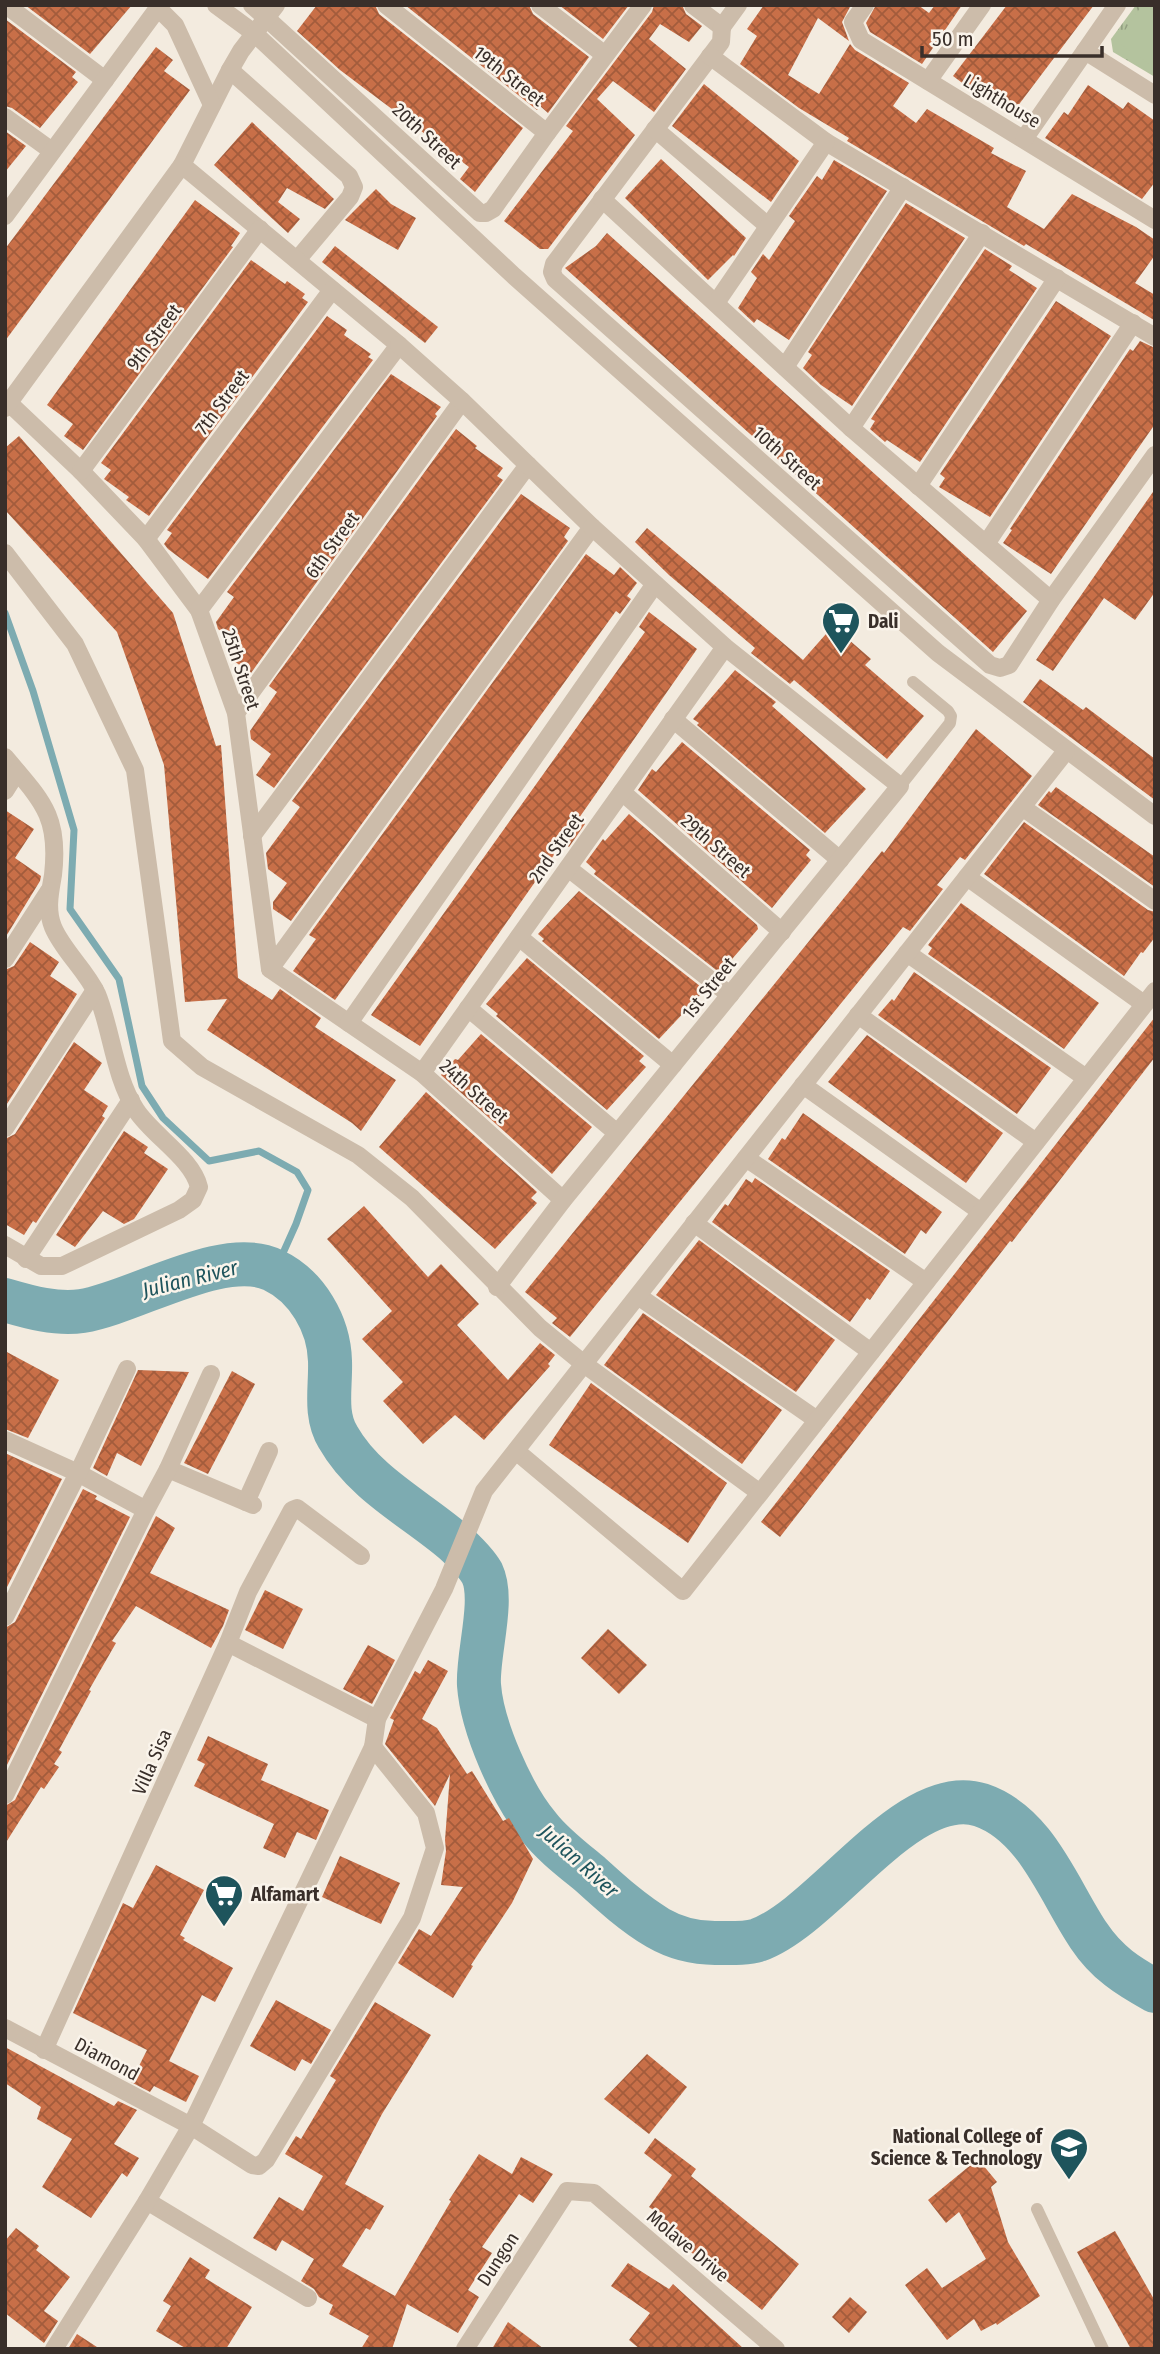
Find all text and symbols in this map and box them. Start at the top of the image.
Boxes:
scale bar [922,14,1102,58]
text: 50 m [932,26,974,52]
street label: 19th Street [469,41,550,111]
street label: Lighthouse [959,69,1045,133]
street label: 20th Street [388,98,467,174]
street label: 9th Street [122,299,187,375]
street label: 7th Street [190,364,254,439]
street label: 10th Street [748,421,827,495]
street label: 6th Street [300,507,364,583]
supermarket icon: Dali [820,600,862,655]
place label: Dali [868,610,899,633]
street label: 25th Street [217,625,265,713]
street label: 2nd Street [524,808,589,887]
street label: 29th Street [676,809,756,883]
street label: 1st Street [677,952,741,1024]
street label: 24th Street [435,1054,514,1128]
water label: Julian River [139,1254,241,1304]
street label: Villa Sisa [127,1725,177,1799]
water label: Julian River [533,1818,624,1904]
supermarket icon: Alfamart [203,1873,245,1928]
place label: Alfamart [250,1883,320,1906]
street label: Diamond [71,2032,143,2086]
place label: National College of Science & Technology [871,2125,1044,2170]
school or university icon: National College of Science & Technology [1048,2126,1090,2181]
street label: Molave Drive [642,2205,734,2287]
street label: Dungon [472,2228,524,2290]

